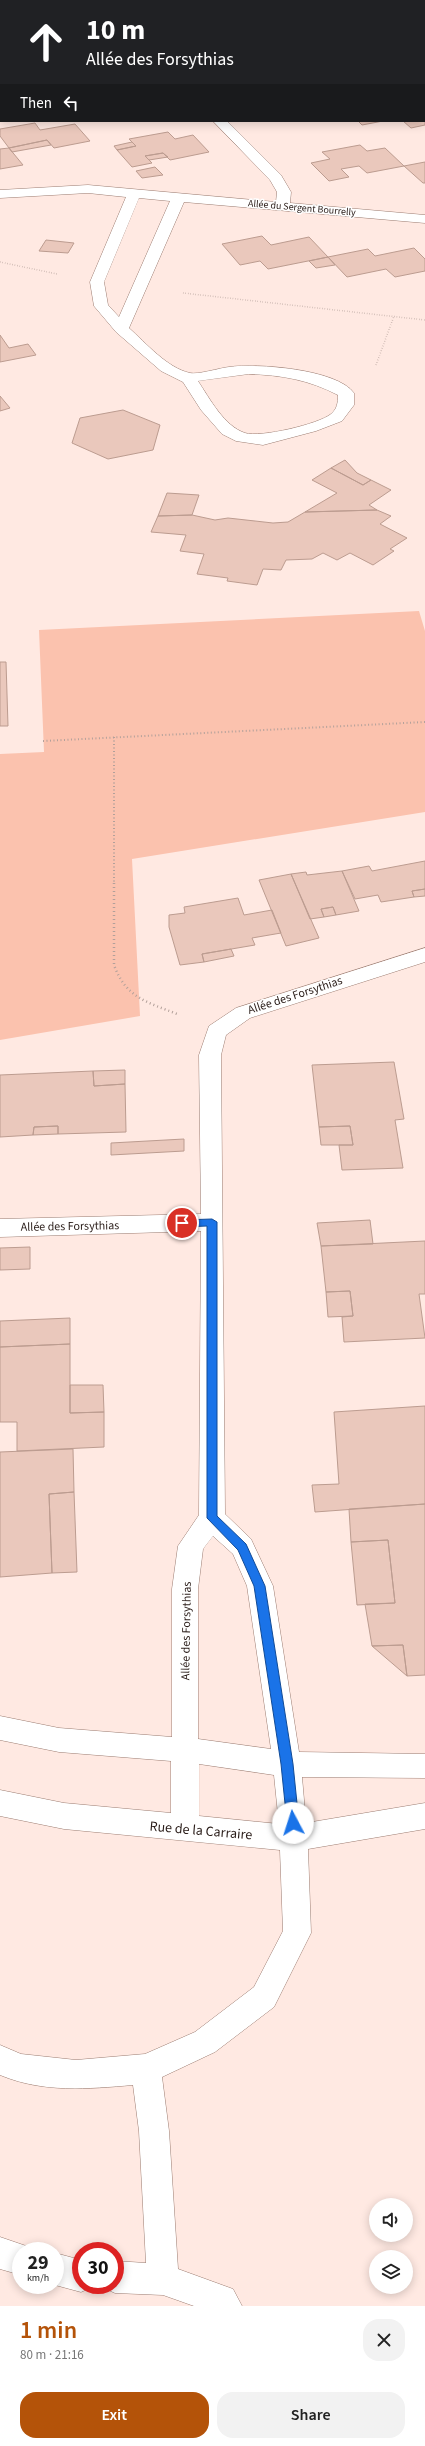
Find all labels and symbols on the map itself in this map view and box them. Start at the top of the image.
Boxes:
street label: Allée du Sergent Bourrelly [247,196,357,220]
street label: Allée des Forsythias [246,972,345,1019]
pin [165,1206,199,1240]
street label: Allée des Forsythias [21,1217,119,1236]
street label: Allée des Forsythias [177,1582,196,1680]
position arrow [272,1802,314,1844]
street label: Rue de la Carraire [149,1817,253,1845]
speed limit sign: 30 [72,2242,124,2294]

